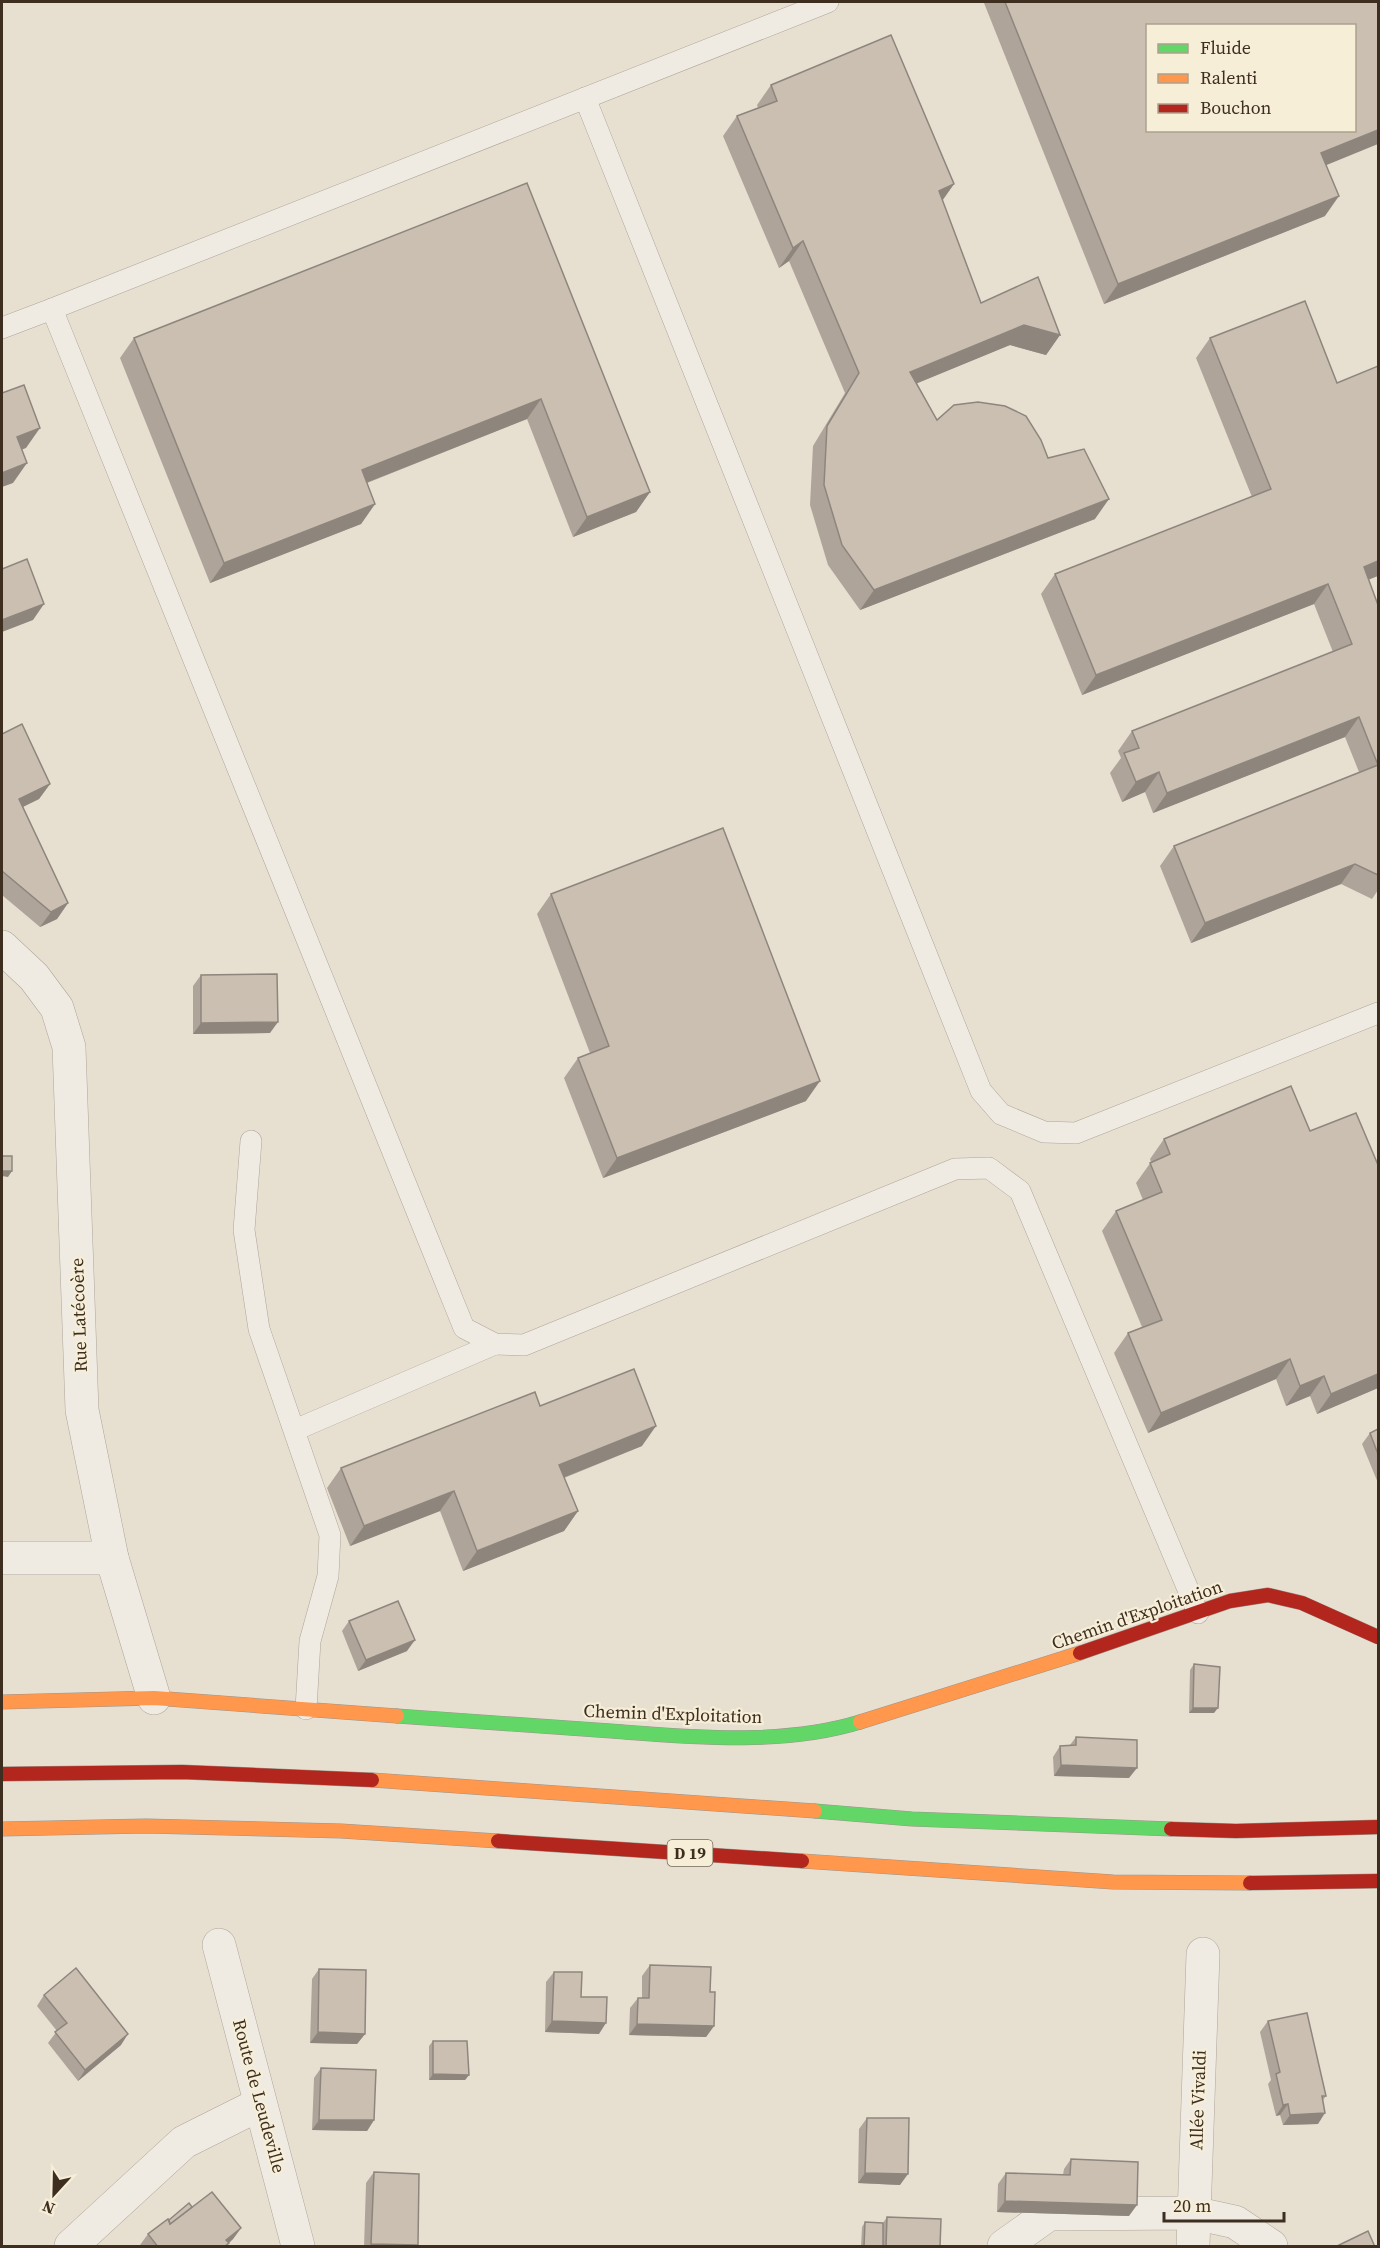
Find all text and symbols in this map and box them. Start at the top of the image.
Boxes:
legend [1146,24,1356,132]
text: Fluide [1200,35,1251,60]
text: Ralenti [1200,65,1257,90]
text: Bouchon [1200,95,1272,120]
street label: Rue Latécoère [64,1257,93,1373]
street label: Chemin d'Exploitation [1048,1574,1226,1655]
street label: Chemin d'Exploitation [583,1698,763,1729]
road number: D 19 [668,1840,712,1866]
street label: Route de Leudeville [227,2016,292,2176]
street label: Allée Vivaldi [1183,2049,1212,2151]
north arrow [24,2164,84,2224]
scale bar [1164,2185,1284,2223]
text: 20 m [1173,2193,1211,2218]
text: N [39,2195,58,2220]

